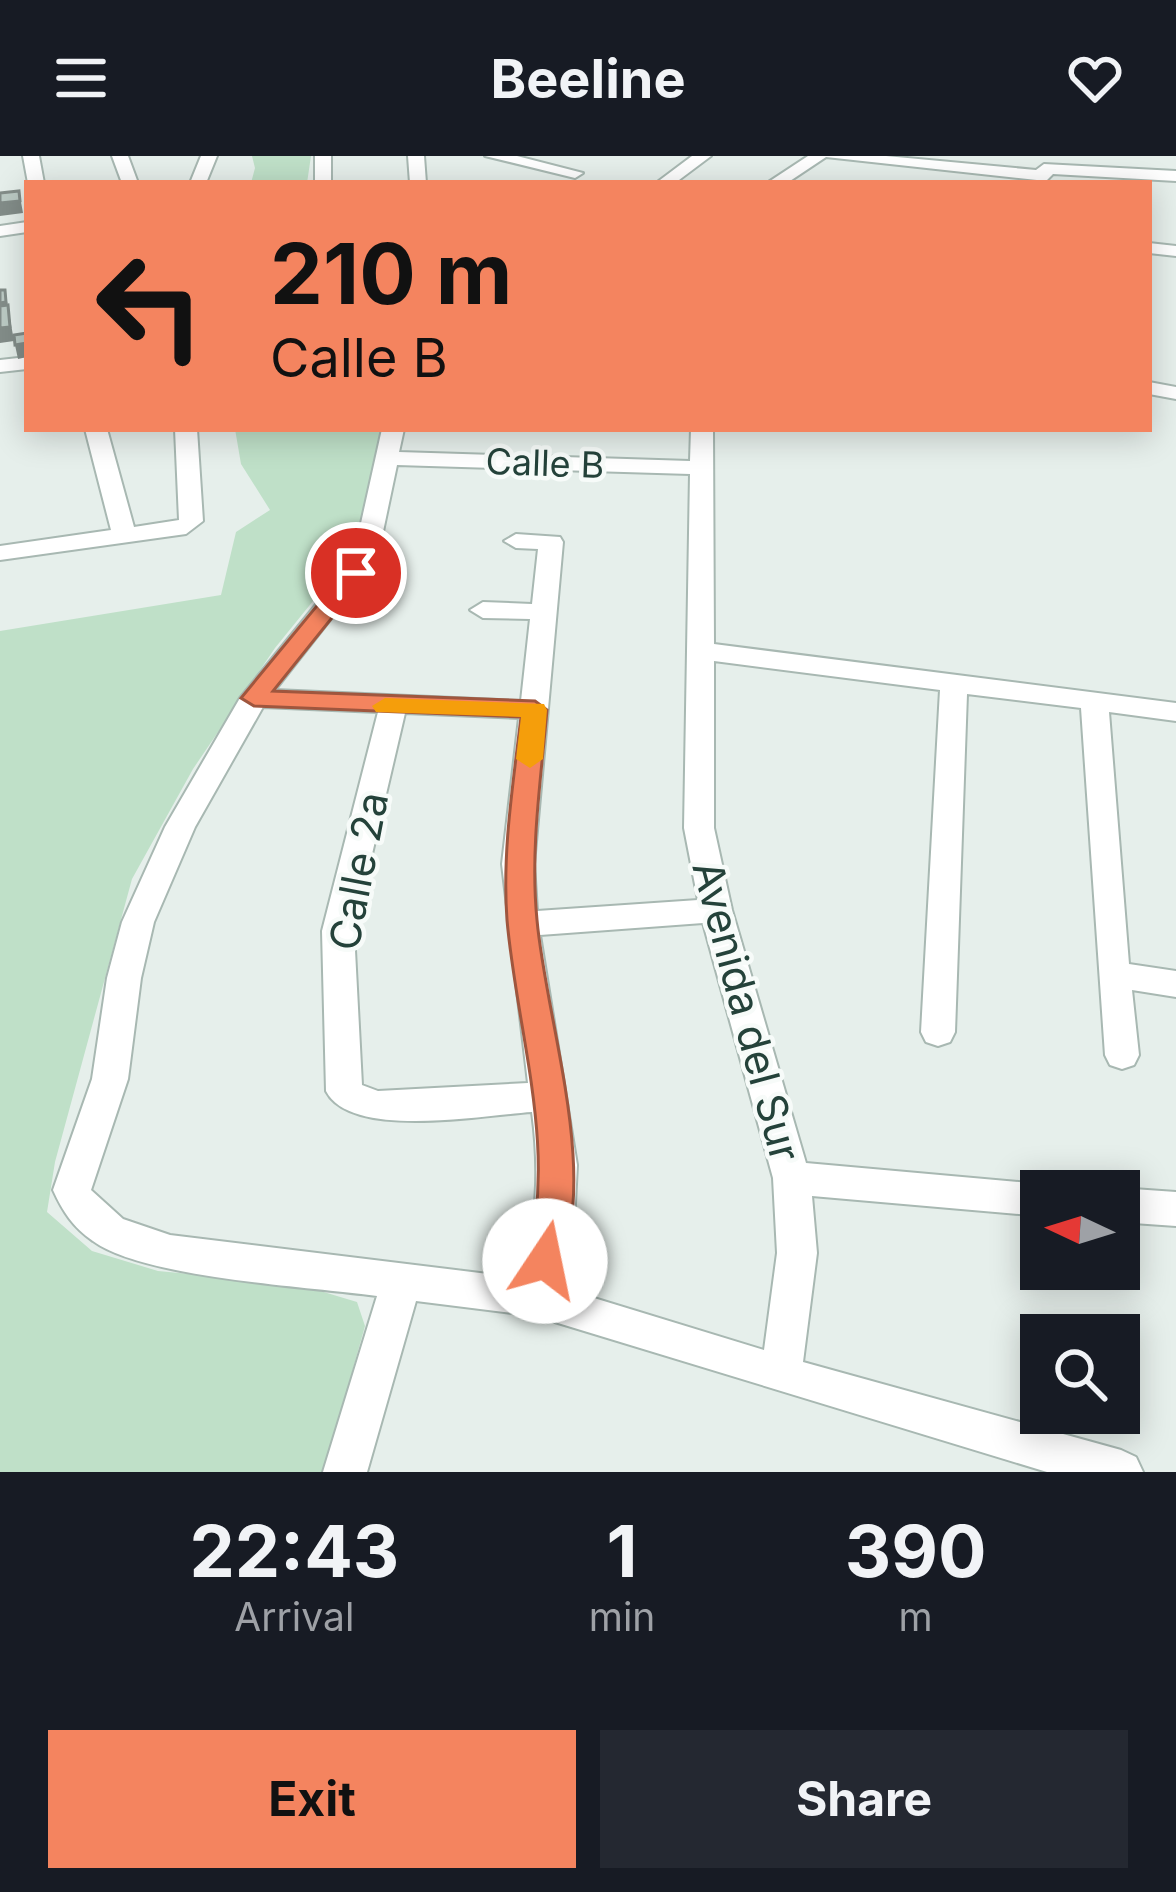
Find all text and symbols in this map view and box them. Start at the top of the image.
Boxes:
icon: menu [48,45,114,111]
icon: heart [1062,45,1128,111]
text: Beeline [490,46,686,111]
text: 210 m [270,223,512,324]
icon: left [72,228,228,384]
text: Calle B [270,325,448,390]
street label: Calle B [485,439,605,487]
pin [305,522,407,624]
icon: arrive [323,540,389,606]
street label: Calle 2a [318,788,398,954]
street label: Avenida del Sur [682,855,812,1167]
north arrow [1020,1170,1140,1290]
map controls [1020,1170,1140,1434]
position arrow [482,1198,608,1324]
button: search [1020,1314,1140,1434]
text: 22:43 [189,1507,399,1594]
text: 1 [607,1507,638,1594]
text: 390 [845,1507,987,1594]
text: Arrival [234,1593,354,1640]
text: min [589,1593,655,1640]
text: m [899,1593,933,1640]
button: Exit [48,1730,576,1868]
button: Share [600,1730,1128,1868]

